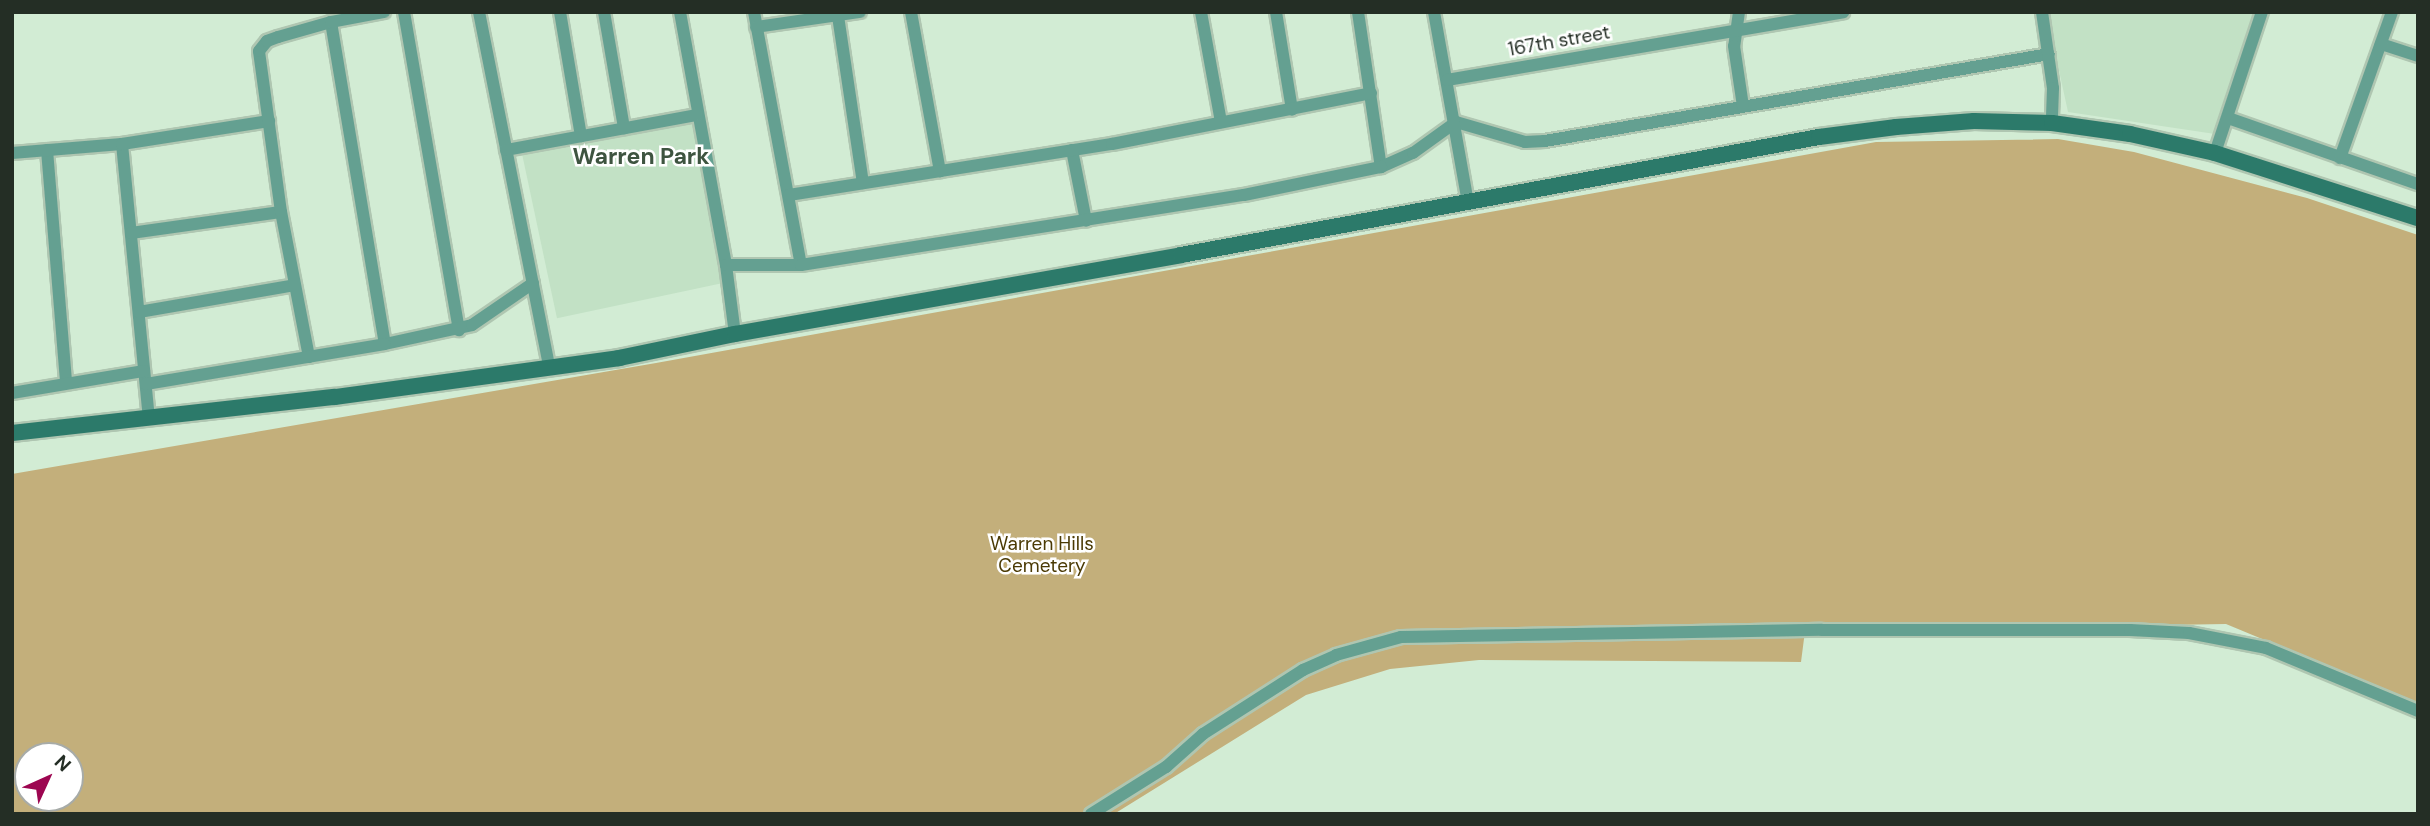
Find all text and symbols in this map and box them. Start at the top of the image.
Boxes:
street label: 167th street [1506,21,1612,61]
district label: Warren Park [572,142,710,170]
park label: Warren Hills Cemetery [990,533,1094,577]
north arrow [14,742,84,812]
text: N [49,749,77,777]

